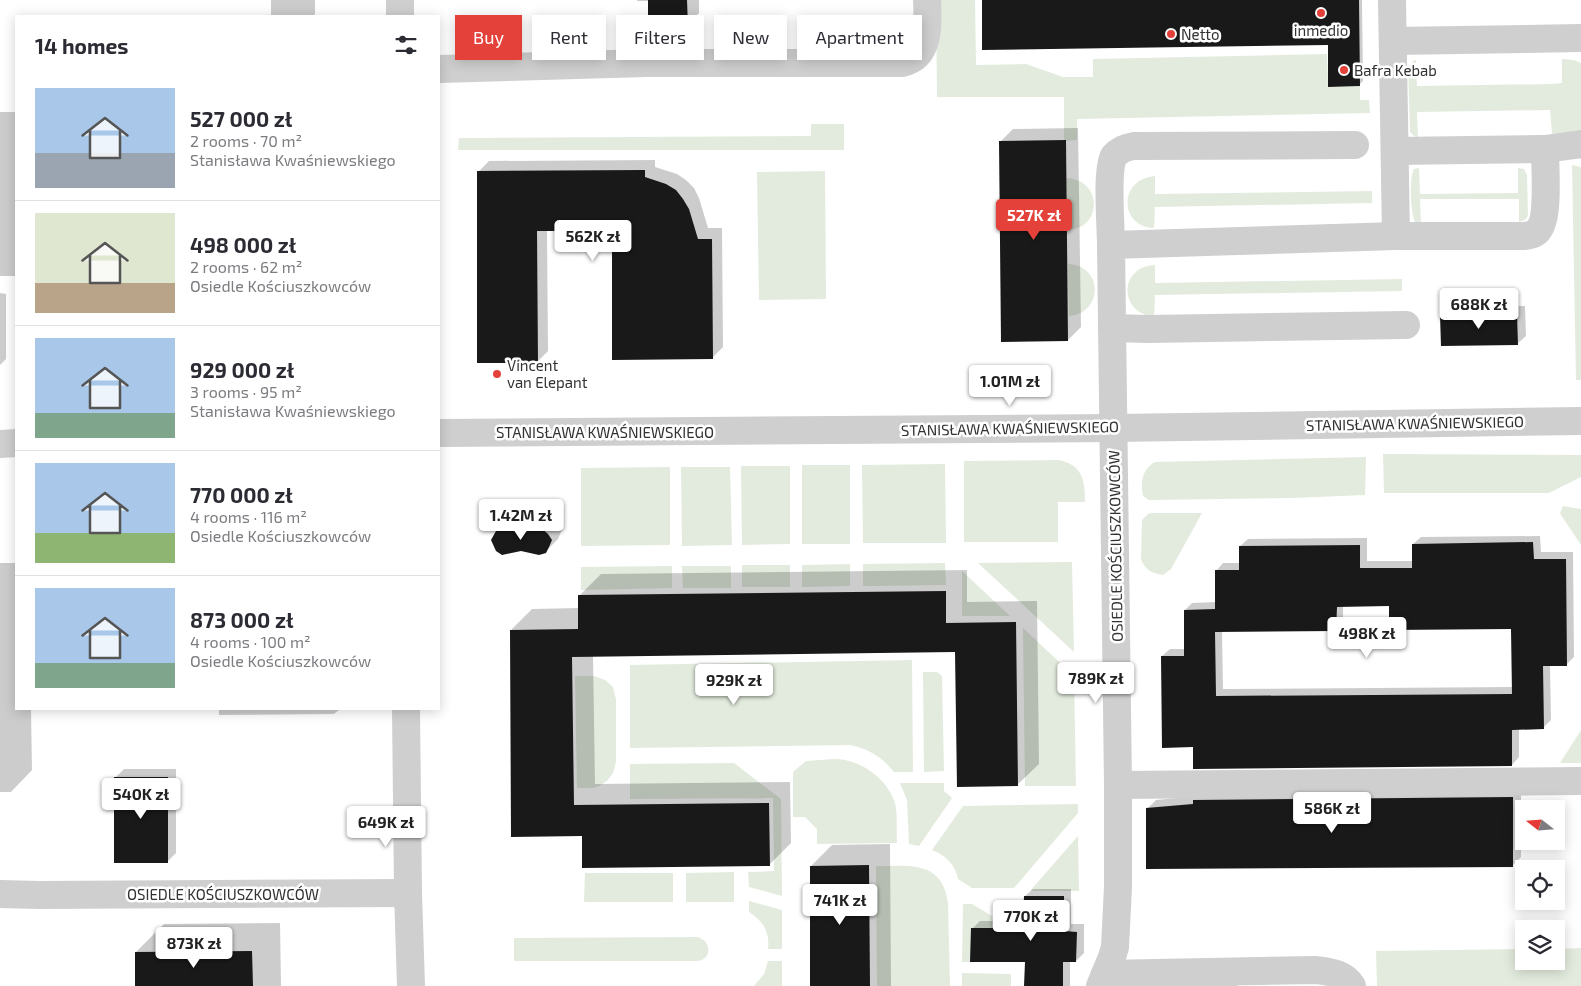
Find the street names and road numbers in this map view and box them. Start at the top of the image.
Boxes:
street label: STANISŁAWA KWAŚNIEWSKIEGO [1306,412,1524,434]
street label: STANISŁAWA KWAŚNIEWSKIEGO [901,417,1119,439]
street label: STANISŁAWA KWAŚNIEWSKIEGO [496,423,714,441]
street label: OSIEDLE KOŚCIUSZKOWCÓW [1104,450,1126,642]
street label: OSIEDLE KOŚCIUSZKOWCÓW [127,885,319,903]

